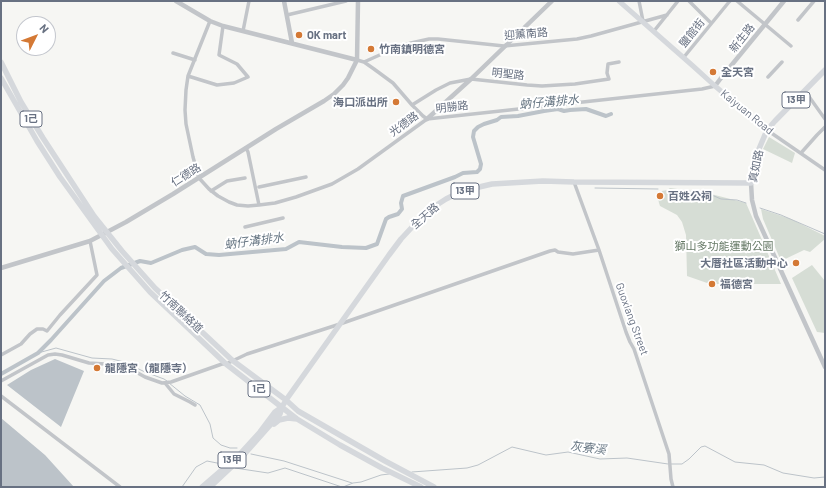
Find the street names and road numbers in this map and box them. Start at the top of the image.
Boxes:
street label: 鹽館街 [676,16,708,50]
street label: 新生路 [726,21,758,55]
street label: 迎薰南路 [504,26,548,42]
street label: 明聖路 [491,66,525,82]
street label: Kaiyuan Road [718,87,776,137]
road number: 13甲 [782,92,810,108]
street label: 明勝路 [435,99,469,115]
street label: 光德路 [387,109,421,139]
road number: 1己 [20,111,42,127]
street label: 真如路 [746,148,766,184]
street label: 仁德路 [169,161,203,189]
road number: 13甲 [451,183,479,199]
street label: 全天路 [408,200,442,232]
street label: Guoxiang Street [613,281,651,357]
street label: 竹南聯絡道 [156,288,206,336]
road number: 1己 [248,381,270,397]
road number: 13甲 [218,452,246,468]

